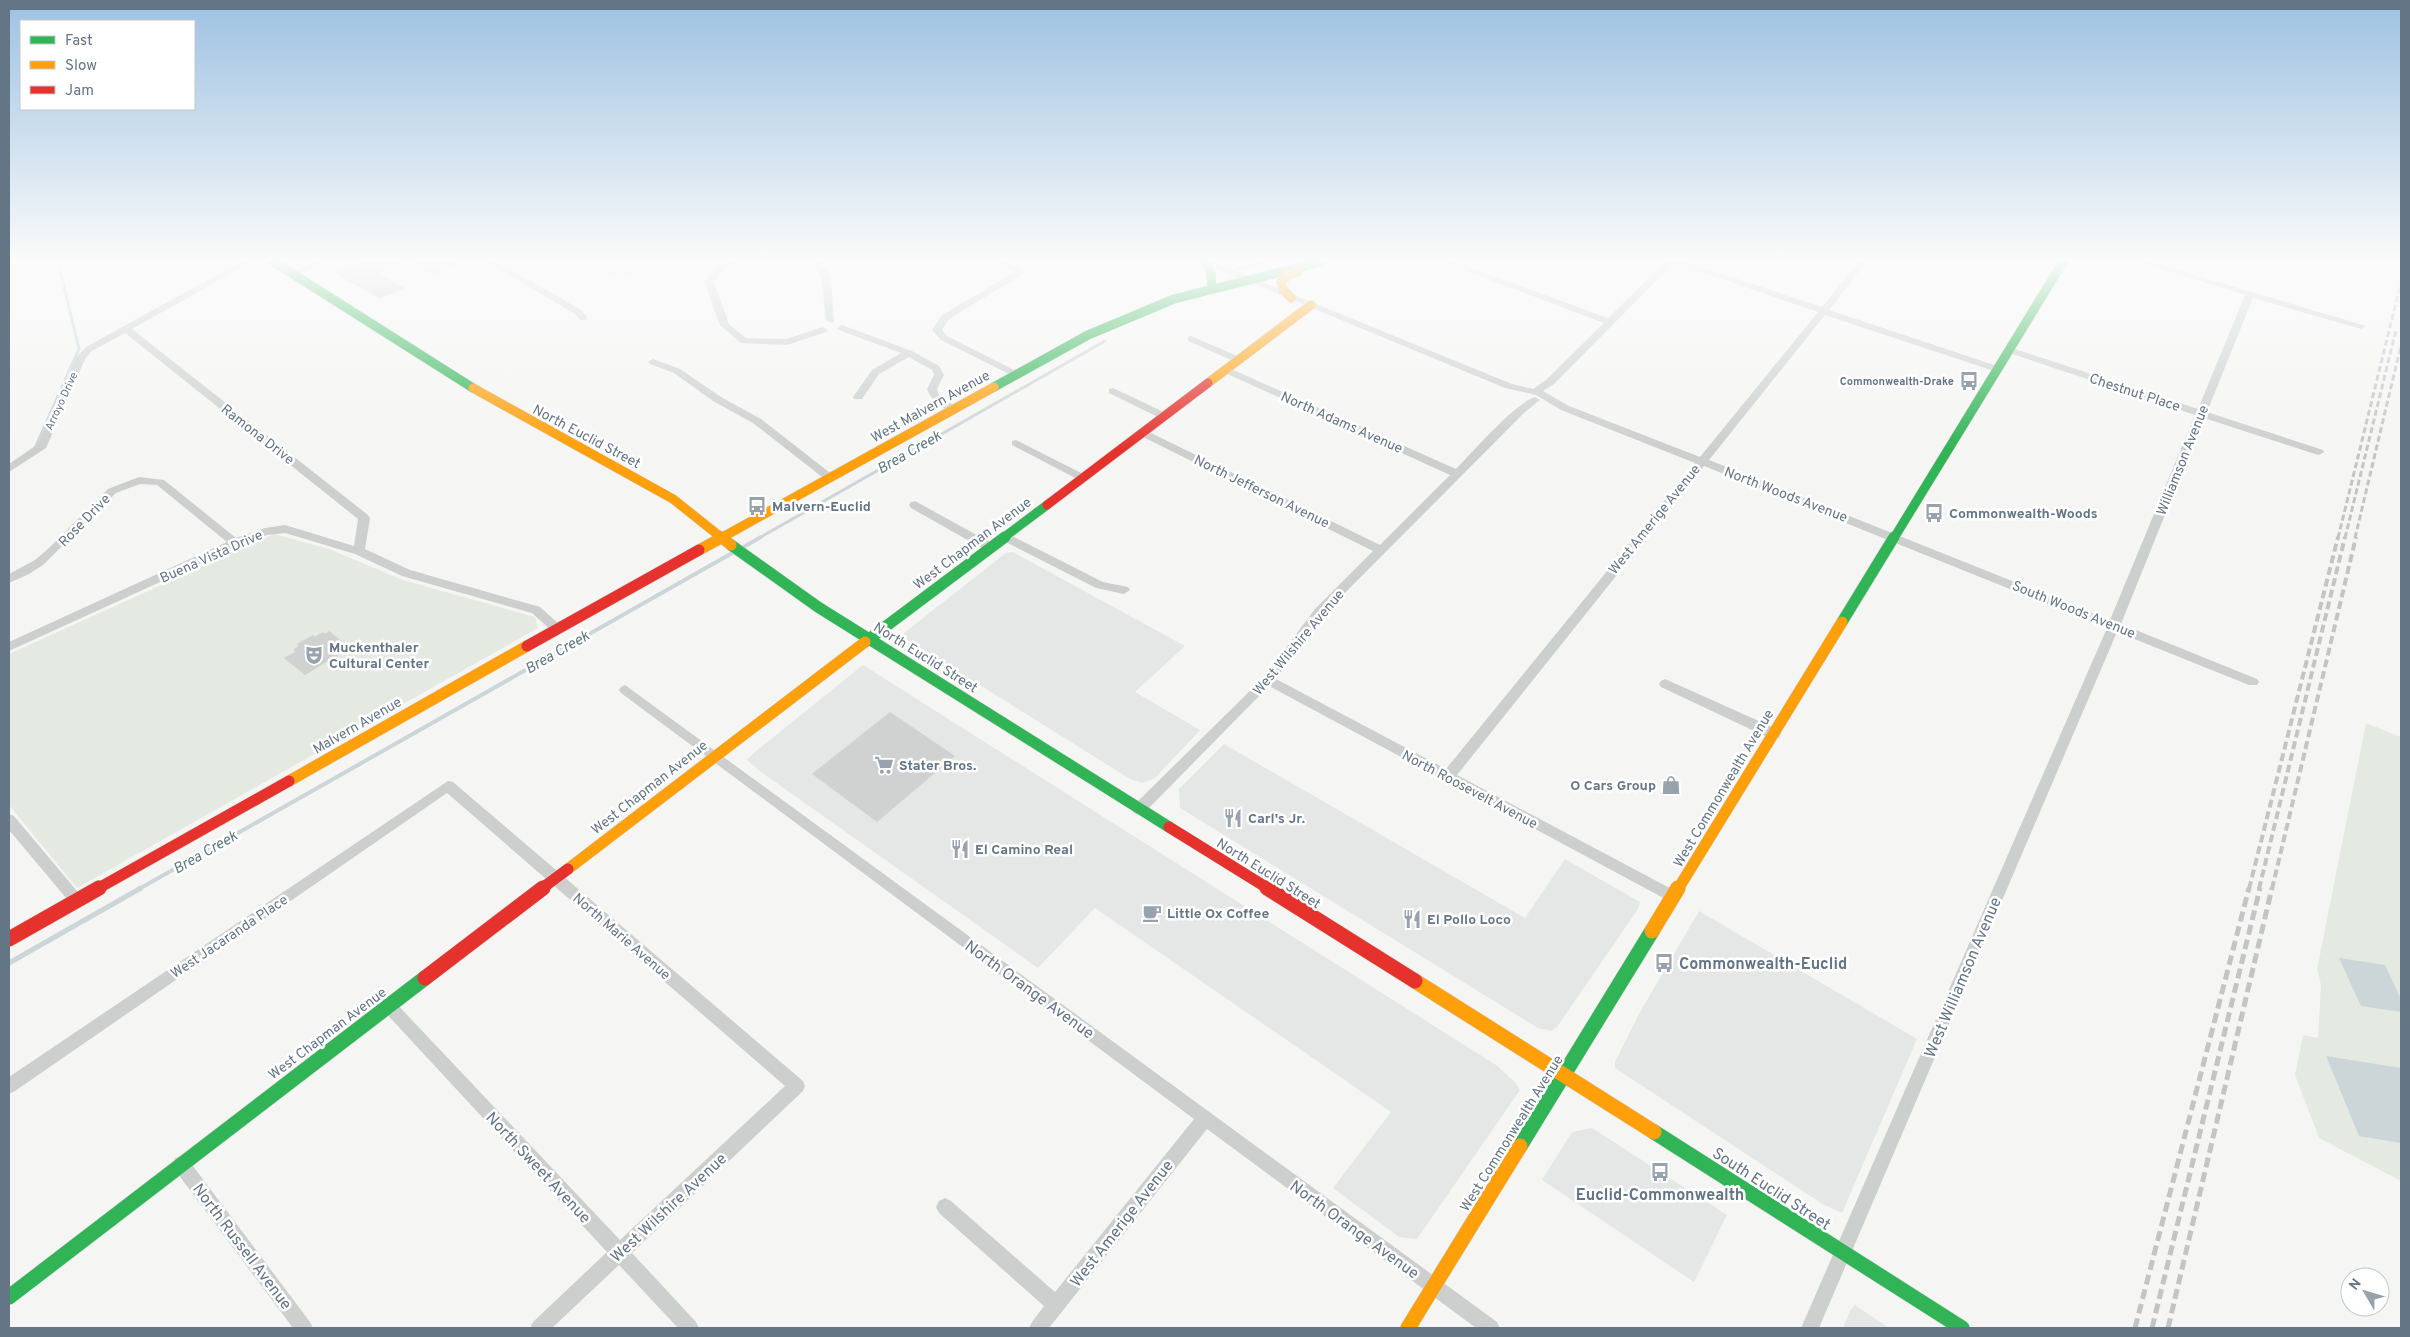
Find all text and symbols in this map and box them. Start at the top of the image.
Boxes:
legend [20,20,195,110]
text: Fast [65,32,93,51]
text: Slow [65,57,97,76]
text: Jam [65,82,94,101]
street label: West Malvern Avenue [868,368,993,447]
street label: Arroyo Drive [42,370,81,433]
bus stop icon: Commonwealth-Drake [1958,370,1980,392]
street label: Chestnut Place [2087,371,2182,416]
place label: Commonwealth-Drake [1840,375,1954,389]
street label: North Adams Avenue [1278,389,1405,458]
street label: Ramona Drive [217,401,297,469]
street label: North Euclid Street [529,402,643,473]
street label: Williamson Avenue [2154,403,2213,518]
water label: Brea Creek [874,427,946,479]
street label: North Jefferson Avenue [1191,452,1332,533]
street label: West Amerige Avenue [1606,462,1705,578]
street label: North Woods Avenue [1721,464,1850,527]
street label: Rose Drive [56,491,114,551]
street label: West Chapman Avenue [911,494,1035,594]
bus stop icon: Malvern-Euclid [746,495,768,517]
place label: Malvern-Euclid [772,499,871,516]
bus stop icon: Commonwealth-Woods [1923,502,1945,524]
place label: Commonwealth-Woods [1949,506,2098,523]
street label: Buena Vista Drive [158,527,266,588]
street label: South Woods Avenue [2009,578,2137,643]
street label: West Wilshire Avenue [1250,587,1348,699]
street label: North Euclid Street [870,619,980,697]
water label: Brea Creek [522,627,594,679]
place label: Muckenthaler Cultural Center [329,640,429,673]
theatre icon: Muckenthaler Cultural Center [303,644,325,666]
street label: Malvern Avenue [310,694,405,759]
street label: West Commonwealth Avenue [1670,707,1778,871]
street label: West Chapman Avenue [588,737,712,839]
street label: North Roosevelt Avenue [1399,747,1540,833]
supermarket icon: Stater Bros. [873,754,895,776]
place label: Stater Bros. [899,758,976,775]
shop icon: O Cars Group [1660,774,1682,796]
place label: O Cars Group [1570,778,1656,795]
restaurant icon: Carl's Jr. [1222,807,1244,829]
place label: Carl's Jr. [1248,811,1305,828]
water label: Brea Creek [170,827,242,879]
street label: North Euclid Street [1213,835,1323,913]
restaurant icon: El Camino Real [949,838,971,860]
place label: El Camino Real [975,842,1073,859]
street label: North Marie Avenue [569,890,673,984]
street label: West Jacaranda Place [168,892,292,983]
street label: West Williamson Avenue [1921,895,2007,1061]
cafe icon: Little Ox Coffee [1141,902,1163,924]
place label: Little Ox Coffee [1167,906,1269,923]
restaurant icon: El Pollo Loco [1401,908,1423,930]
place label: El Pollo Loco [1427,912,1511,929]
street label: North Orange Avenue [960,937,1097,1044]
bus stop icon: Commonwealth-Euclid [1653,952,1675,974]
place label: Commonwealth-Euclid [1679,955,1847,975]
street label: West Chapman Avenue [266,984,390,1084]
street label: West Commonwealth Avenue [1457,1052,1567,1215]
street label: North Sweet Avenue [481,1108,594,1228]
street label: South Euclid Street [1708,1144,1834,1235]
street label: West Wilshire Avenue [607,1149,732,1268]
street label: West Amerige Avenue [1067,1157,1178,1292]
bus stop icon: Euclid-Commonwealth [1649,1161,1671,1183]
street label: North Orange Avenue [1285,1177,1422,1284]
street label: North Russell Avenue [187,1180,295,1314]
place label: Euclid-Commonwealth [1576,1186,1744,1206]
north arrow [2340,1267,2390,1317]
text: N [2346,1276,2366,1294]

